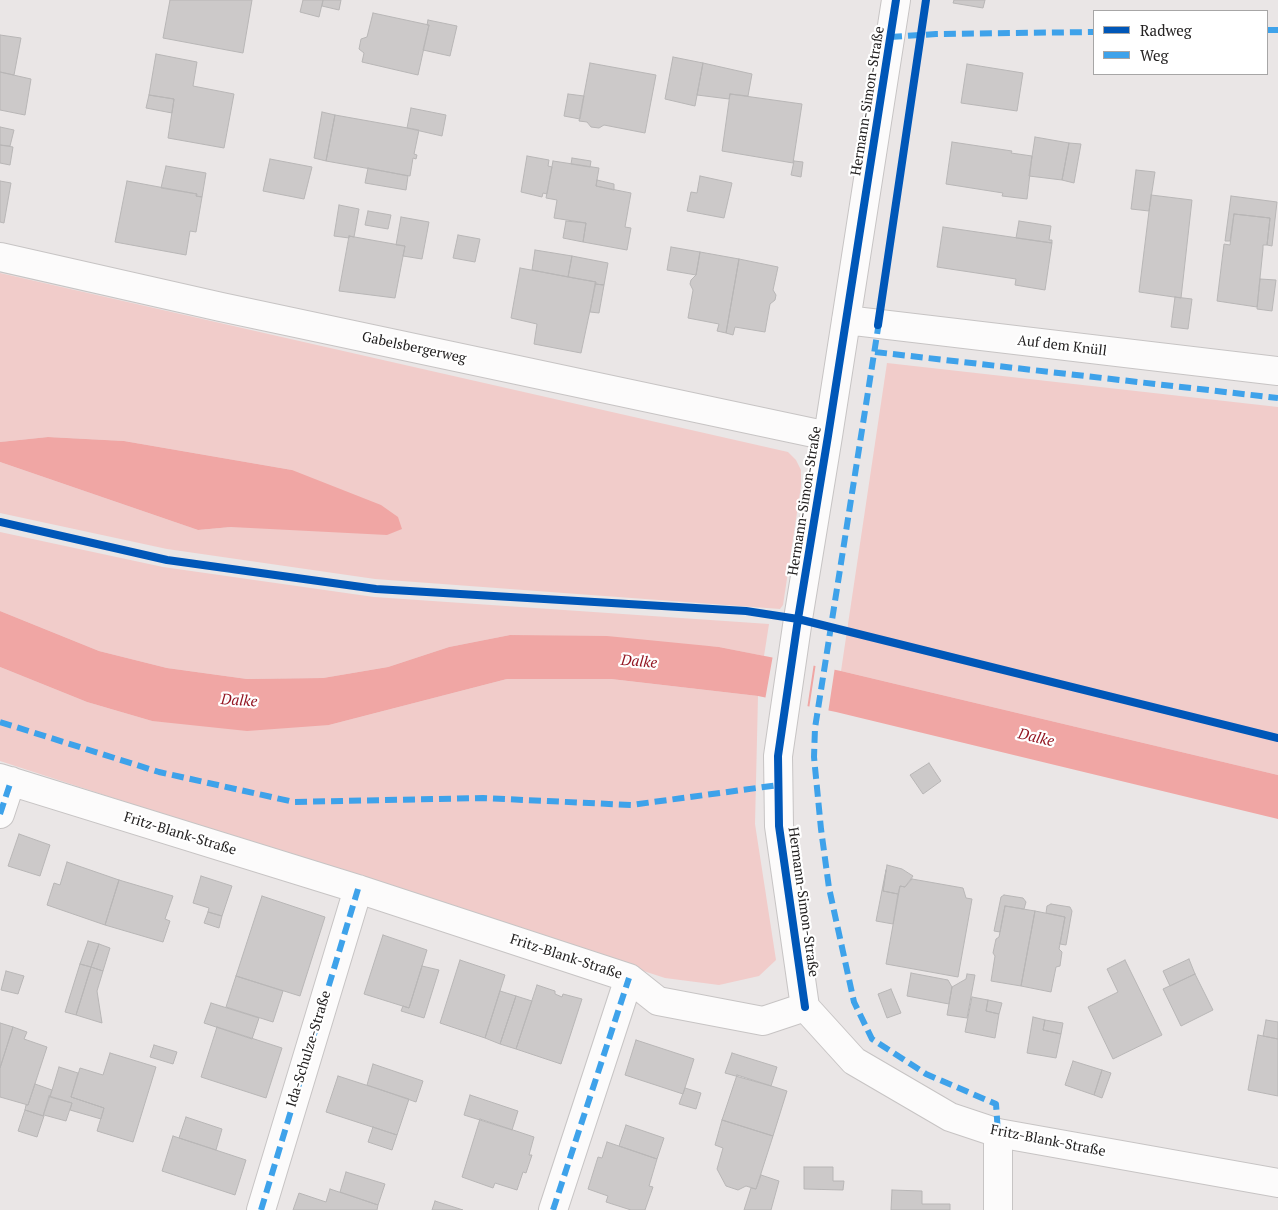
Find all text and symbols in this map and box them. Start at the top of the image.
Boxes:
legend [1093,10,1268,75]
text: Radweg [1140,20,1192,40]
street label: Hermann-Simon-Straße [848,25,888,177]
text: Weg [1140,45,1168,65]
street label: Gabelsbergerweg [360,329,468,367]
street label: Auf dem Knüll [1016,332,1108,360]
street label: Hermann-Simon-Straße [785,425,825,577]
water label: Dalke [620,651,658,673]
water label: Dalke [220,691,258,711]
water label: Dalke [1016,725,1056,751]
street label: Fritz-Blank-Straße [122,809,238,859]
street label: Hermann-Simon-Straße [784,826,822,978]
street label: Fritz-Blank-Straße [508,931,624,983]
street label: Ida-Schulze-Straße [283,989,335,1109]
street label: Fritz-Blank-Straße [989,1122,1107,1160]

